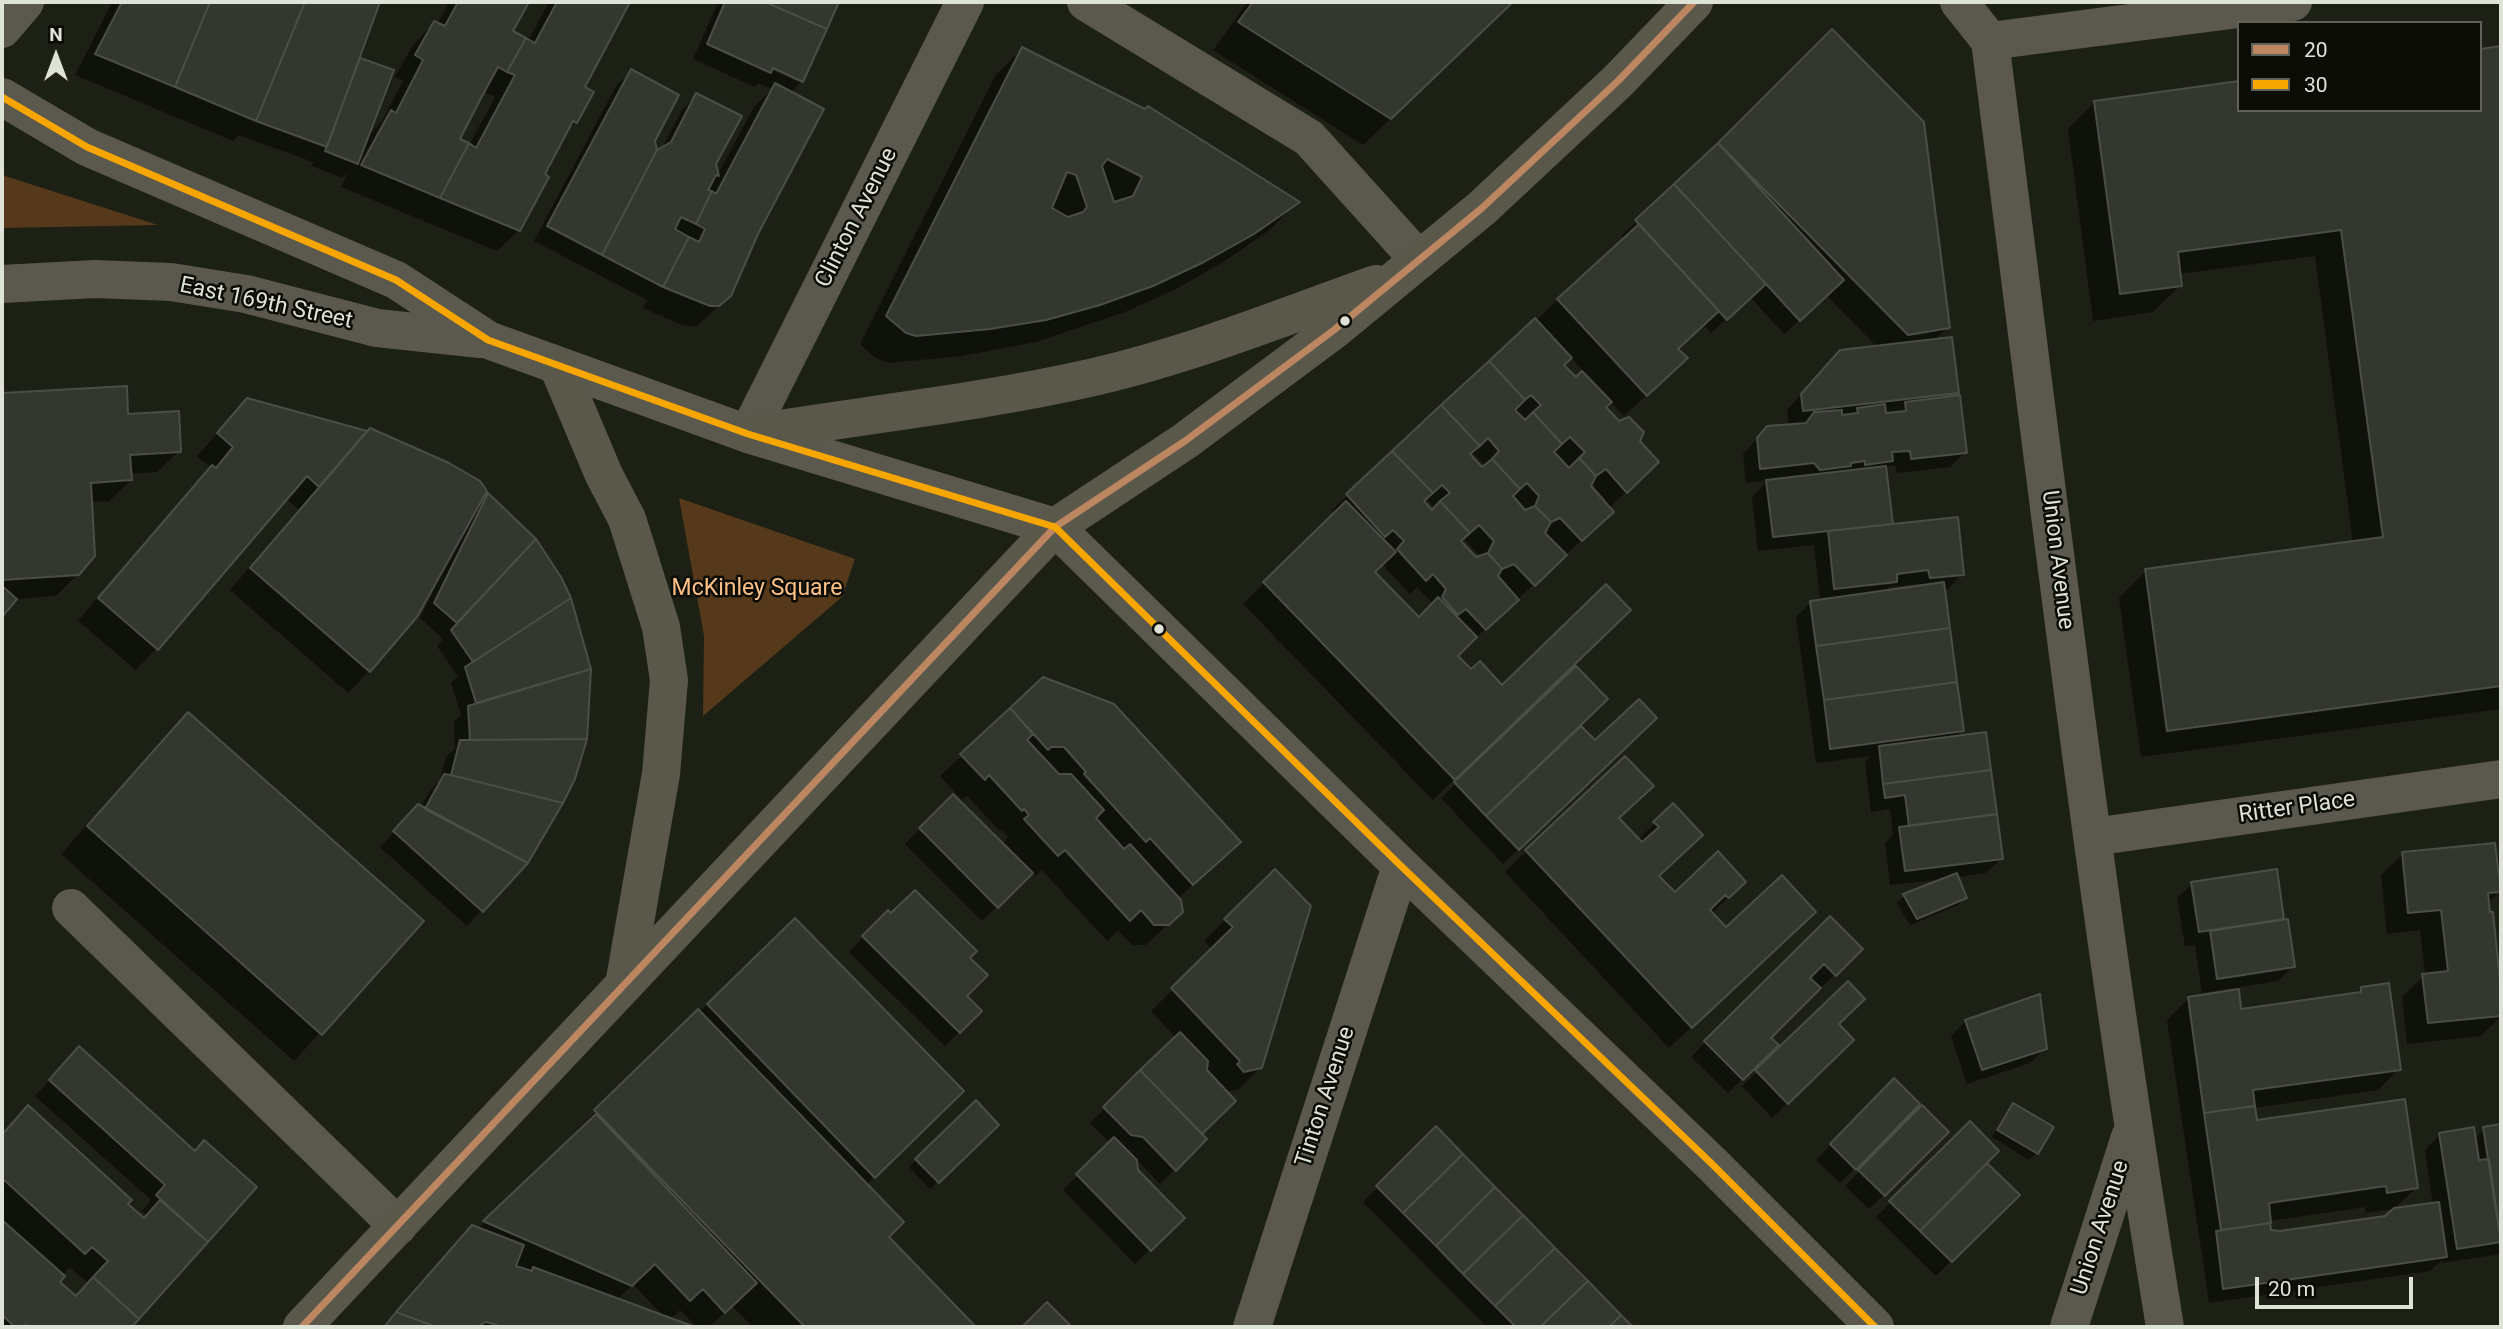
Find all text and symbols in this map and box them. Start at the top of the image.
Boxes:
north arrow [21,21,91,91]
legend [2237,21,2482,112]
text: N [49,23,63,46]
text: 20 [2304,38,2328,62]
text: 30 [2304,73,2328,97]
street label: Clinton Avenue [810,144,904,292]
street label: East 169th Street [177,272,355,336]
unlabelled marker [1338,314,1352,328]
street label: Union Avenue [2035,489,2079,631]
park label: McKinley Square [672,575,842,603]
unlabelled marker [1152,622,1166,636]
street label: Ritter Place [2237,786,2357,830]
street label: Tinton Avenue [1290,1023,1362,1171]
street label: Union Avenue [2066,1157,2136,1299]
scale bar [2258,1262,2416,1306]
text: 20 m [2268,1277,2315,1301]

